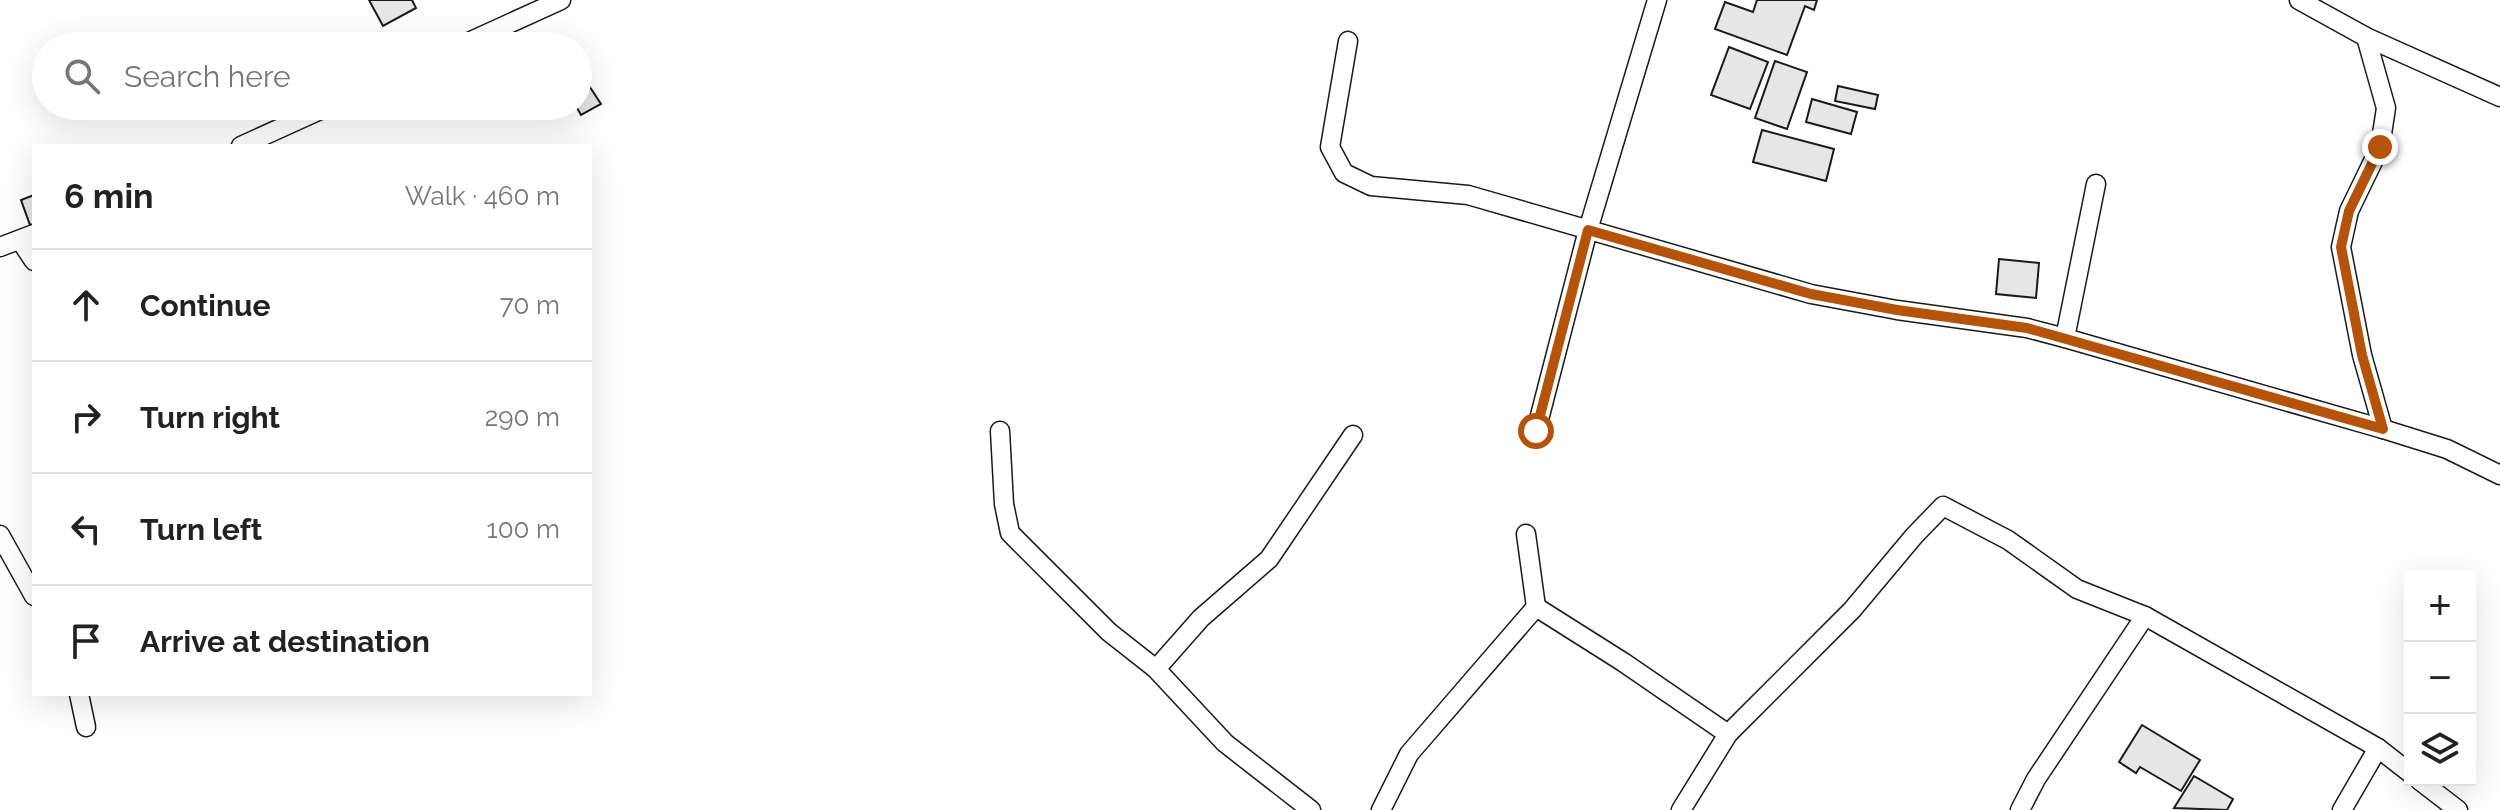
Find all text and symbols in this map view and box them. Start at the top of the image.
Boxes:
search box [32,32,592,120]
icon: search [60,54,104,98]
text: Search here [124,59,291,94]
route end [2362,129,2398,165]
text: 6 min [64,176,154,216]
text: Walk · 460 m [405,181,560,211]
icon: ahead [64,283,108,327]
text: Continue [140,288,271,323]
text: 70 m [500,290,560,320]
icon: right [64,395,108,439]
text: Turn right [140,400,280,435]
text: 290 m [485,402,560,432]
route start [1518,413,1554,449]
icon: left [64,507,108,551]
text: Turn left [140,512,262,547]
text: 100 m [487,514,560,544]
map controls [2404,570,2476,786]
button: + [2404,570,2476,642]
icon: arrive [64,619,108,663]
text: Arrive at destination [140,624,430,659]
button: − [2404,642,2476,714]
button: layers [2404,714,2476,786]

